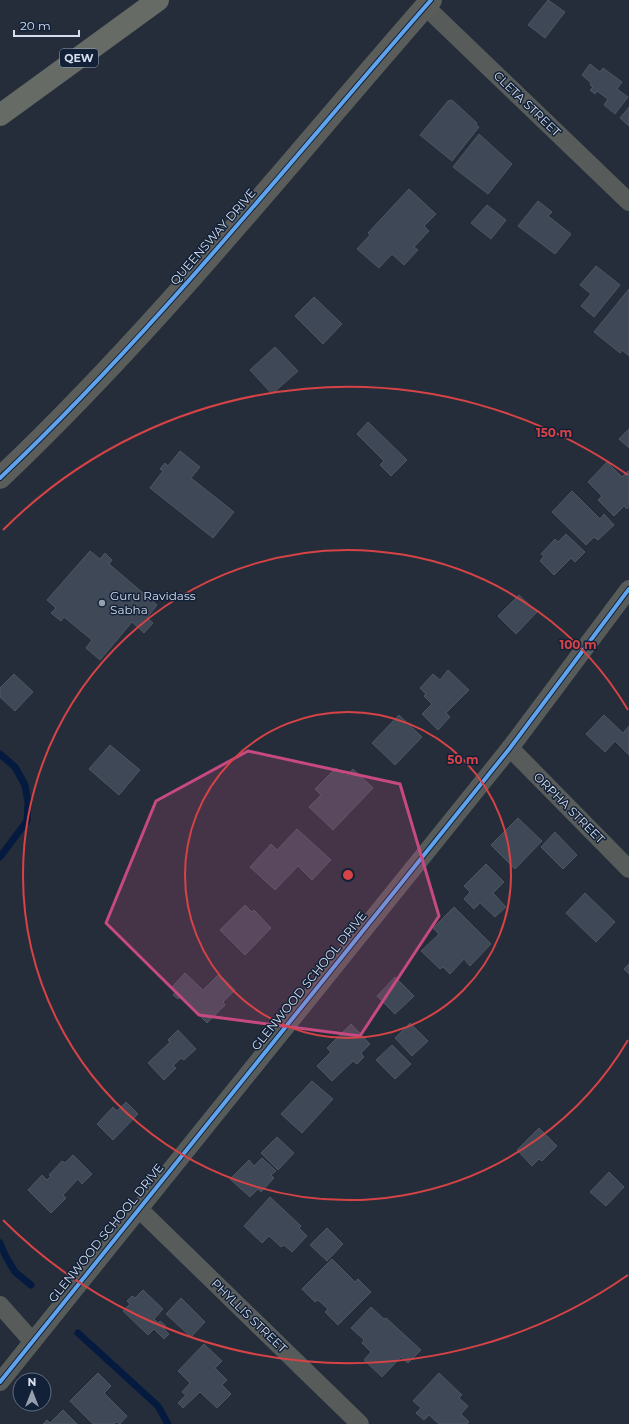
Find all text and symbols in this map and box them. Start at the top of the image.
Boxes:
scale bar [14,12,79,38]
text: 20 m [20,18,51,33]
road number: QEW [60,49,98,67]
street label: CLETA STREET [491,68,564,140]
street label: QUEENSWAY DRIVE [167,185,259,288]
text: 150 m [536,425,572,440]
place label: Guru Ravidass Sabha [110,588,196,617]
marker: Guru Ravidass Sabha [97,598,107,608]
text: 100 m [560,637,596,652]
text: 50 m [447,752,479,767]
street label: ORPHA STREET [531,769,608,846]
centre of rings [341,868,355,882]
street label: GLENWOOD SCHOOL DRIVE [248,908,369,1053]
street label: GLENWOOD SCHOOL DRIVE [45,1160,166,1305]
street label: PHYLLIS STREET [208,1276,290,1356]
north arrow [12,1372,52,1412]
text: N [28,1375,36,1389]

